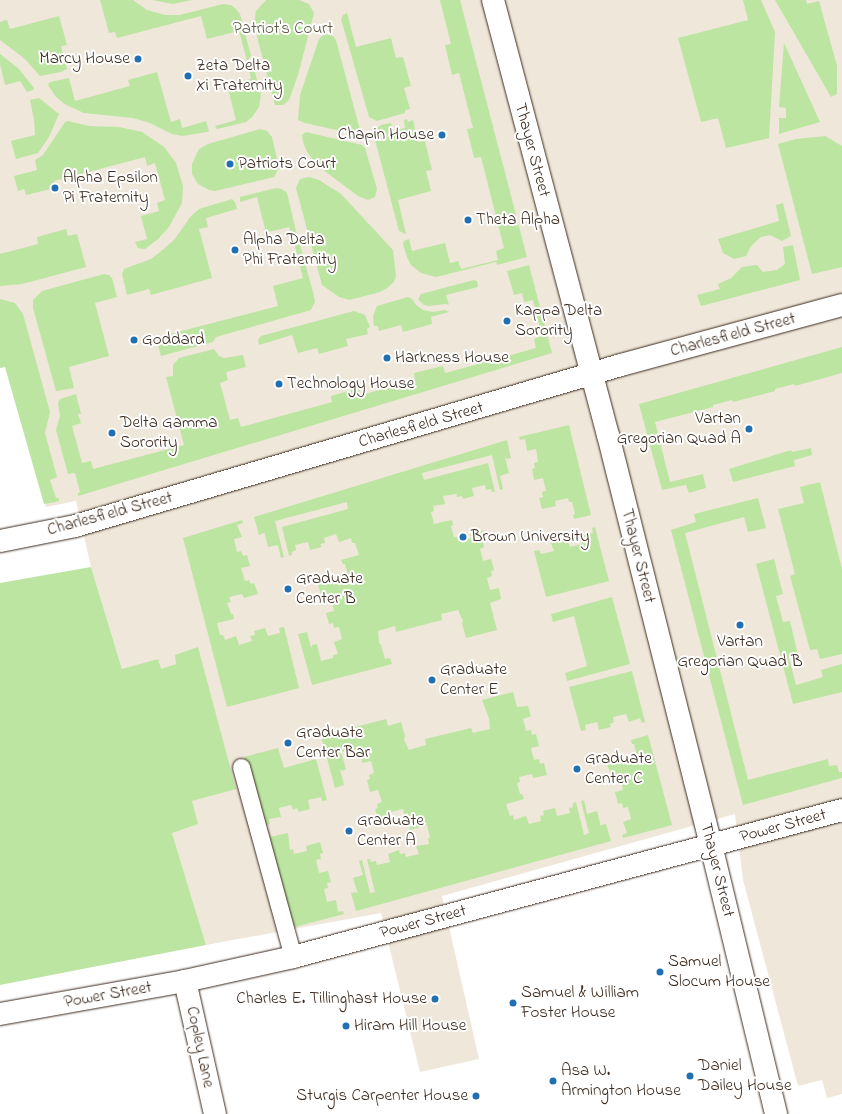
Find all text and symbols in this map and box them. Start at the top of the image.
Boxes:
park label: Patriot's Court [233,19,333,39]
place label: Marcy House [39,49,130,69]
marker: Marcy House [133,54,143,64]
place label: Zeta Delta Xi Fraternity [196,56,282,96]
marker: Zeta Delta Xi Fraternity [183,71,193,81]
street label: Thayer Street [510,101,554,199]
place label: Chapin House [338,125,434,145]
marker: Chapin House [437,130,447,140]
place label: Patriots Court [238,154,336,174]
marker: Patriots Court [225,159,235,169]
place label: Alpha Epsilon Pi Fraternity [63,168,158,208]
marker: Alpha Epsilon Pi Fraternity [50,183,60,193]
place label: Theta Alpha [476,210,560,230]
marker: Theta Alpha [463,215,473,225]
place label: Alpha Delta Phi Fraternity [243,230,337,270]
marker: Alpha Delta Phi Fraternity [230,245,240,255]
place label: Kappa Delta Sorority [515,301,602,341]
street label: Charlesfield Street [668,308,798,362]
marker: Kappa Delta Sorority [502,316,512,326]
place label: Goddard [142,330,205,350]
marker: Goddard [129,335,139,345]
place label: Harkness House [395,348,509,368]
marker: Harkness House [382,353,392,363]
place label: Technology House [287,374,414,394]
marker: Technology House [274,379,284,389]
street label: Charlesfield Street [356,397,486,453]
place label: Vartan Gregorian Quad A [617,409,741,449]
place label: Delta Gamma Sorority [120,413,217,453]
marker: Vartan Gregorian Quad A [744,424,754,434]
marker: Delta Gamma Sorority [107,428,117,438]
street label: Charlesfield Street [45,487,175,541]
street label: Thayer Street [616,507,660,605]
place label: Brown University [471,527,589,547]
marker: Brown University [458,532,468,542]
place label: Graduate Center B [296,569,363,609]
marker: Graduate Center B [283,584,293,594]
marker: Vartan Gregorian Quad B [735,620,745,630]
place label: Vartan Gregorian Quad B [677,632,803,672]
place label: Graduate Center E [440,660,507,700]
marker: Graduate Center E [427,675,437,685]
place label: Graduate Center Bar [296,723,370,763]
marker: Graduate Center Bar [283,738,293,748]
place label: Graduate Center C [585,749,652,789]
marker: Graduate Center C [572,764,582,774]
street label: Power Street [737,805,829,847]
place label: Graduate Center A [357,811,424,851]
street label: Thayer Street [695,821,739,919]
marker: Graduate Center A [344,826,354,836]
street label: Power Street [377,901,469,943]
place label: Samuel Slocum House [668,952,770,992]
marker: Samuel Slocum House [655,967,665,977]
street label: Power Street [63,977,153,1013]
place label: Samuel & William Foster House [521,983,639,1023]
place label: Charles E. Tillinghast House [236,989,427,1009]
marker: Charles E. Tillinghast House [430,994,440,1004]
marker: Samuel & William Foster House [508,998,518,1008]
street label: Copley Lane [181,1005,219,1089]
place label: Hiram Hill House [354,1016,466,1036]
marker: Hiram Hill House [341,1021,351,1031]
place label: Daniel Dailey House [698,1056,792,1096]
place label: Asa W. Armington House [561,1061,681,1101]
marker: Daniel Dailey House [685,1071,695,1081]
marker: Asa W. Armington House [548,1076,558,1086]
place label: Sturgis Carpenter House [296,1086,468,1106]
marker: Sturgis Carpenter House [471,1091,481,1101]

